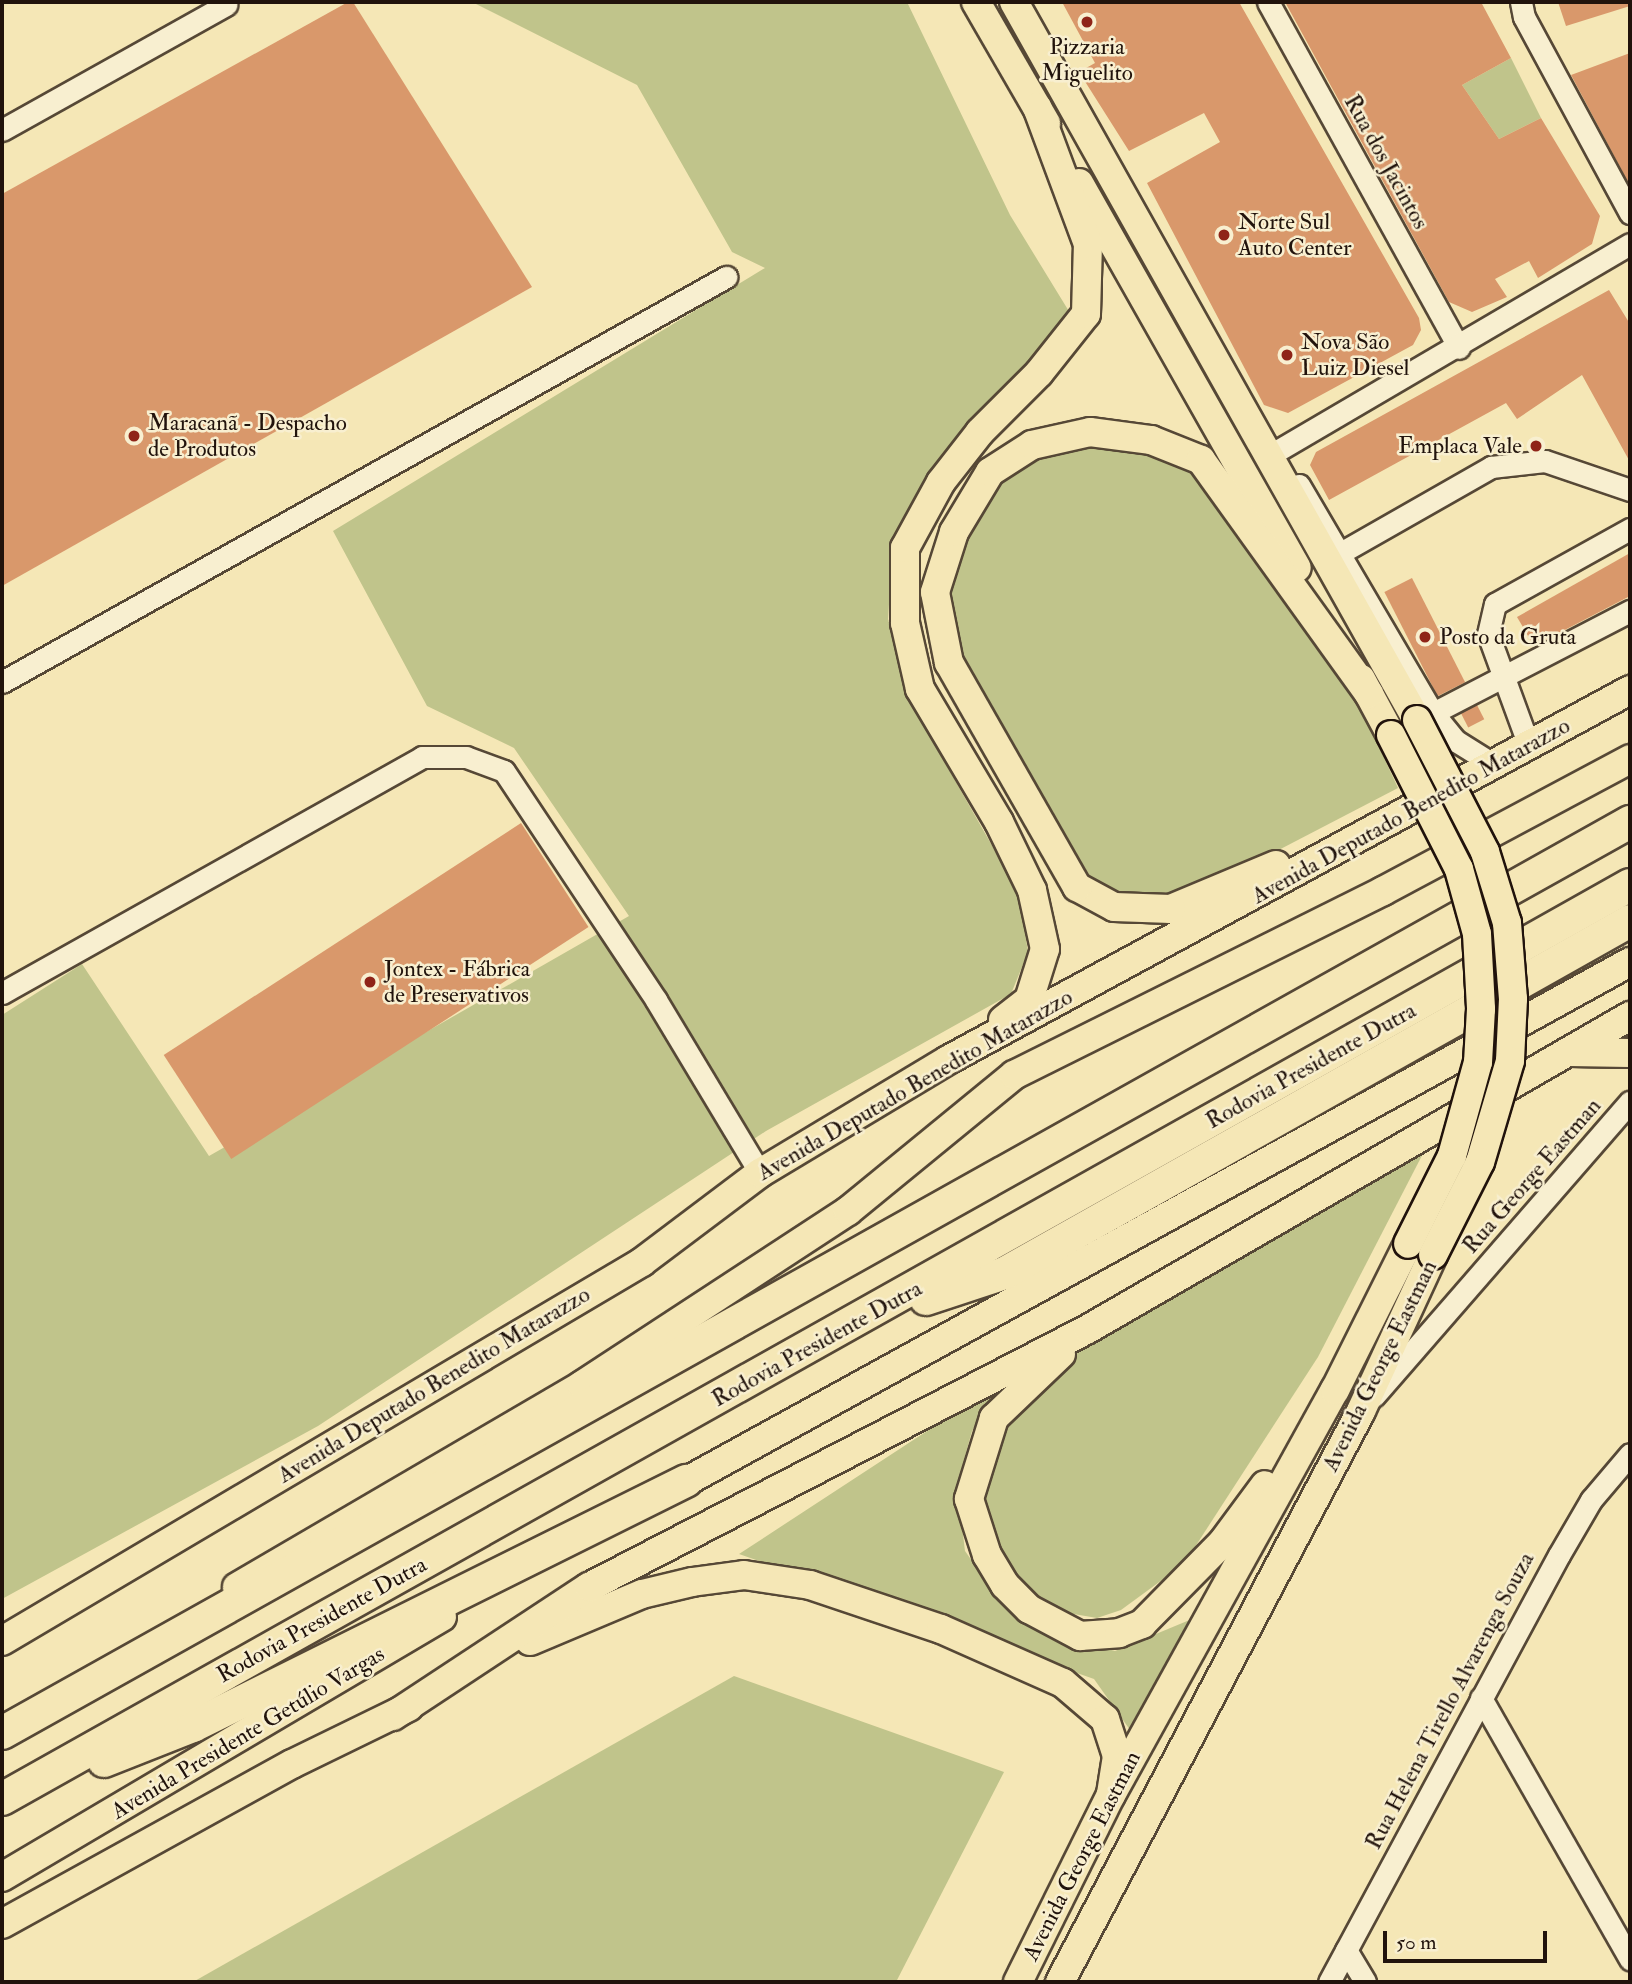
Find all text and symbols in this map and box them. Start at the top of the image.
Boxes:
marker: Pizzaria Miguelito [1079,14,1095,30]
place label: Pizzaria Miguelito [1041,33,1133,87]
street label: Rua dos Jacintos [1338,90,1434,234]
place label: Norte Sul Auto Center [1238,208,1351,262]
marker: Norte Sul Auto Center [1216,227,1232,243]
place label: Nova São Luiz Diesel [1301,328,1409,382]
marker: Nova São Luiz Diesel [1279,347,1295,363]
place label: Maracanã - Despacho de Produtos [148,409,347,463]
marker: Maracanã - Despacho de Produtos [126,428,142,444]
place label: Emplaca Vale [1398,432,1522,460]
marker: Emplaca Vale [1528,438,1544,454]
place label: Posto da Gruta [1439,623,1576,651]
marker: Posto da Gruta [1417,629,1433,645]
street label: Avenida Deputado Benedito Matarazzo [1247,712,1575,910]
place label: Jontex - Fábrica de Preservativos [384,955,530,1009]
marker: Jontex - Fábrica de Preservativos [362,974,378,990]
street label: Avenida Deputado Benedito Matarazzo [753,983,1077,1187]
street label: Rodovia Presidente Dutra [1201,997,1421,1135]
street label: Rua George Eastman [1457,1093,1607,1259]
street label: Avenida George Eastman [1317,1256,1443,1476]
street label: Rodovia Presidente Dutra [707,1275,927,1413]
street label: Avenida Deputado Benedito Matarazzo [273,1281,595,1489]
street label: Rua Helena Tirello Alvarenga Souza [1360,1548,1540,1854]
street label: Rodovia Presidente Dutra [212,1551,432,1689]
street label: Avenida Presidente Getúlio Vargas [106,1640,390,1826]
street label: Avenida George Eastman [1017,1747,1147,1965]
scale bar [1387,1918,1552,1962]
text: 50 m [1396,1929,1437,1956]

